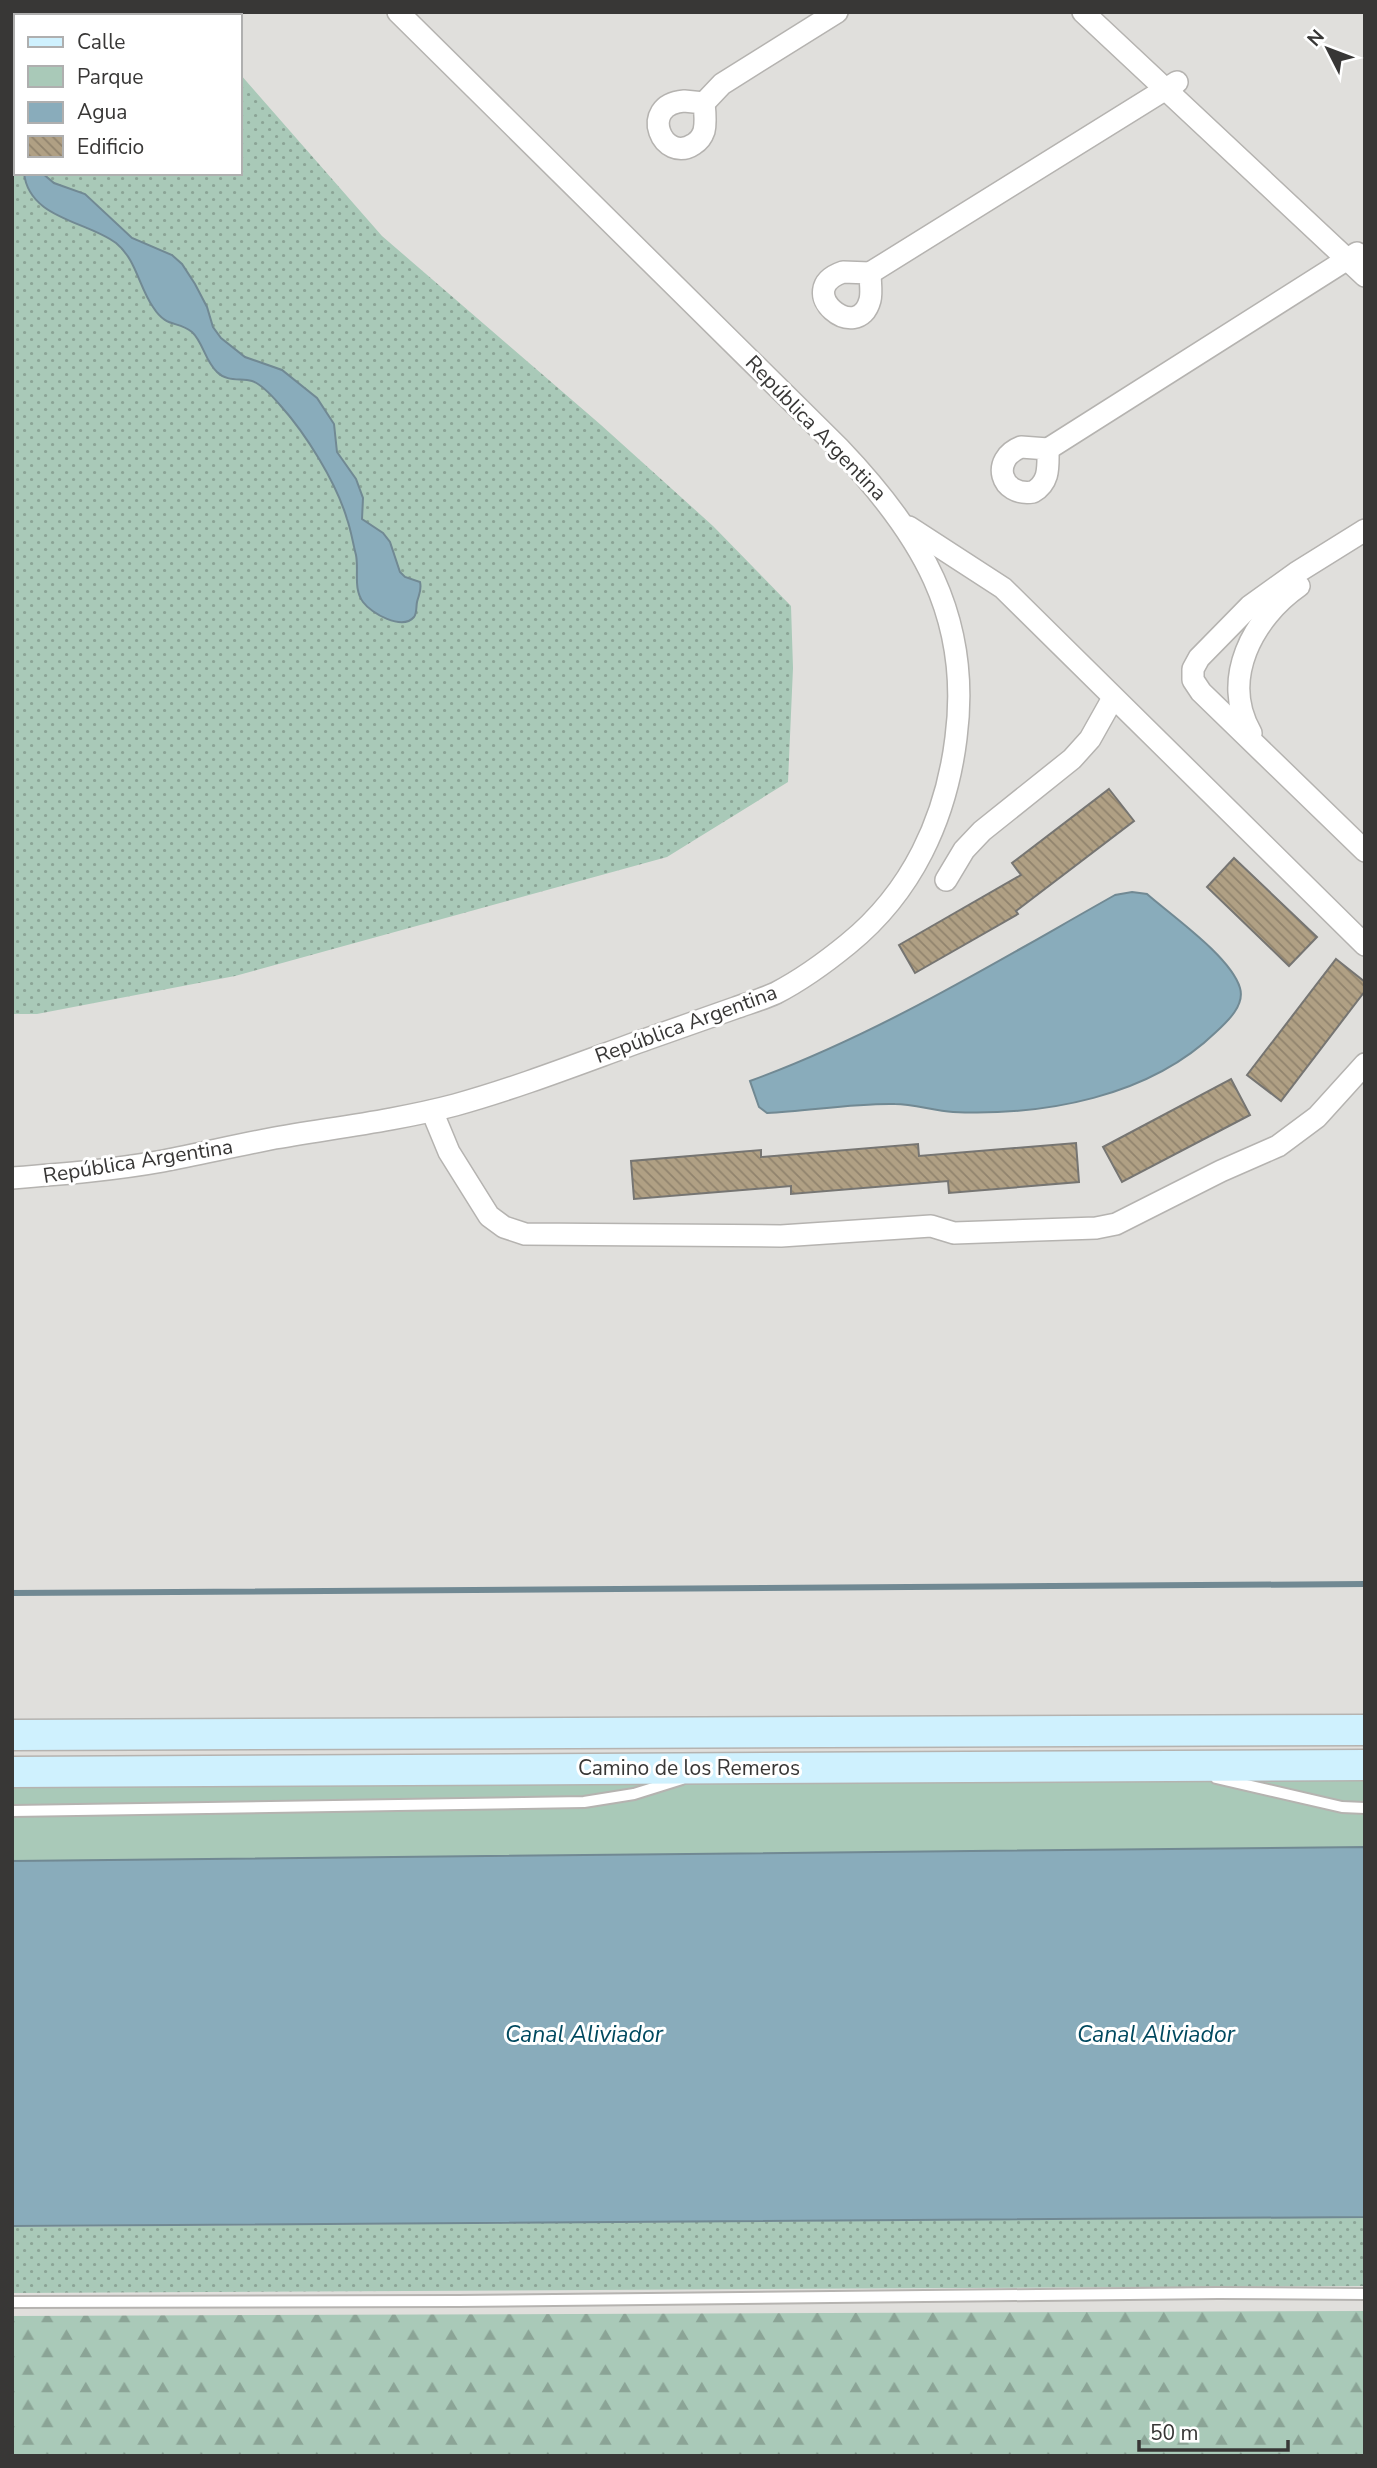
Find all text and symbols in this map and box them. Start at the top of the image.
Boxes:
legend [14,14,242,175]
north arrow [1293,14,1363,84]
text: N [1302,24,1331,52]
text: Calle [77,28,125,56]
text: Parque [77,63,144,91]
text: Agua [77,98,127,126]
text: Edificio [77,133,144,161]
street label: República Argentina [739,349,893,507]
street label: República Argentina [591,978,781,1070]
street label: República Argentina [41,1132,235,1190]
street label: Camino de los Remeros [578,1754,800,1782]
water label: Canal Aliviador [505,2019,664,2050]
water label: Canal Aliviador [1077,2019,1236,2050]
scale bar [1139,2408,1288,2452]
text: 50 m [1150,2419,1199,2447]

